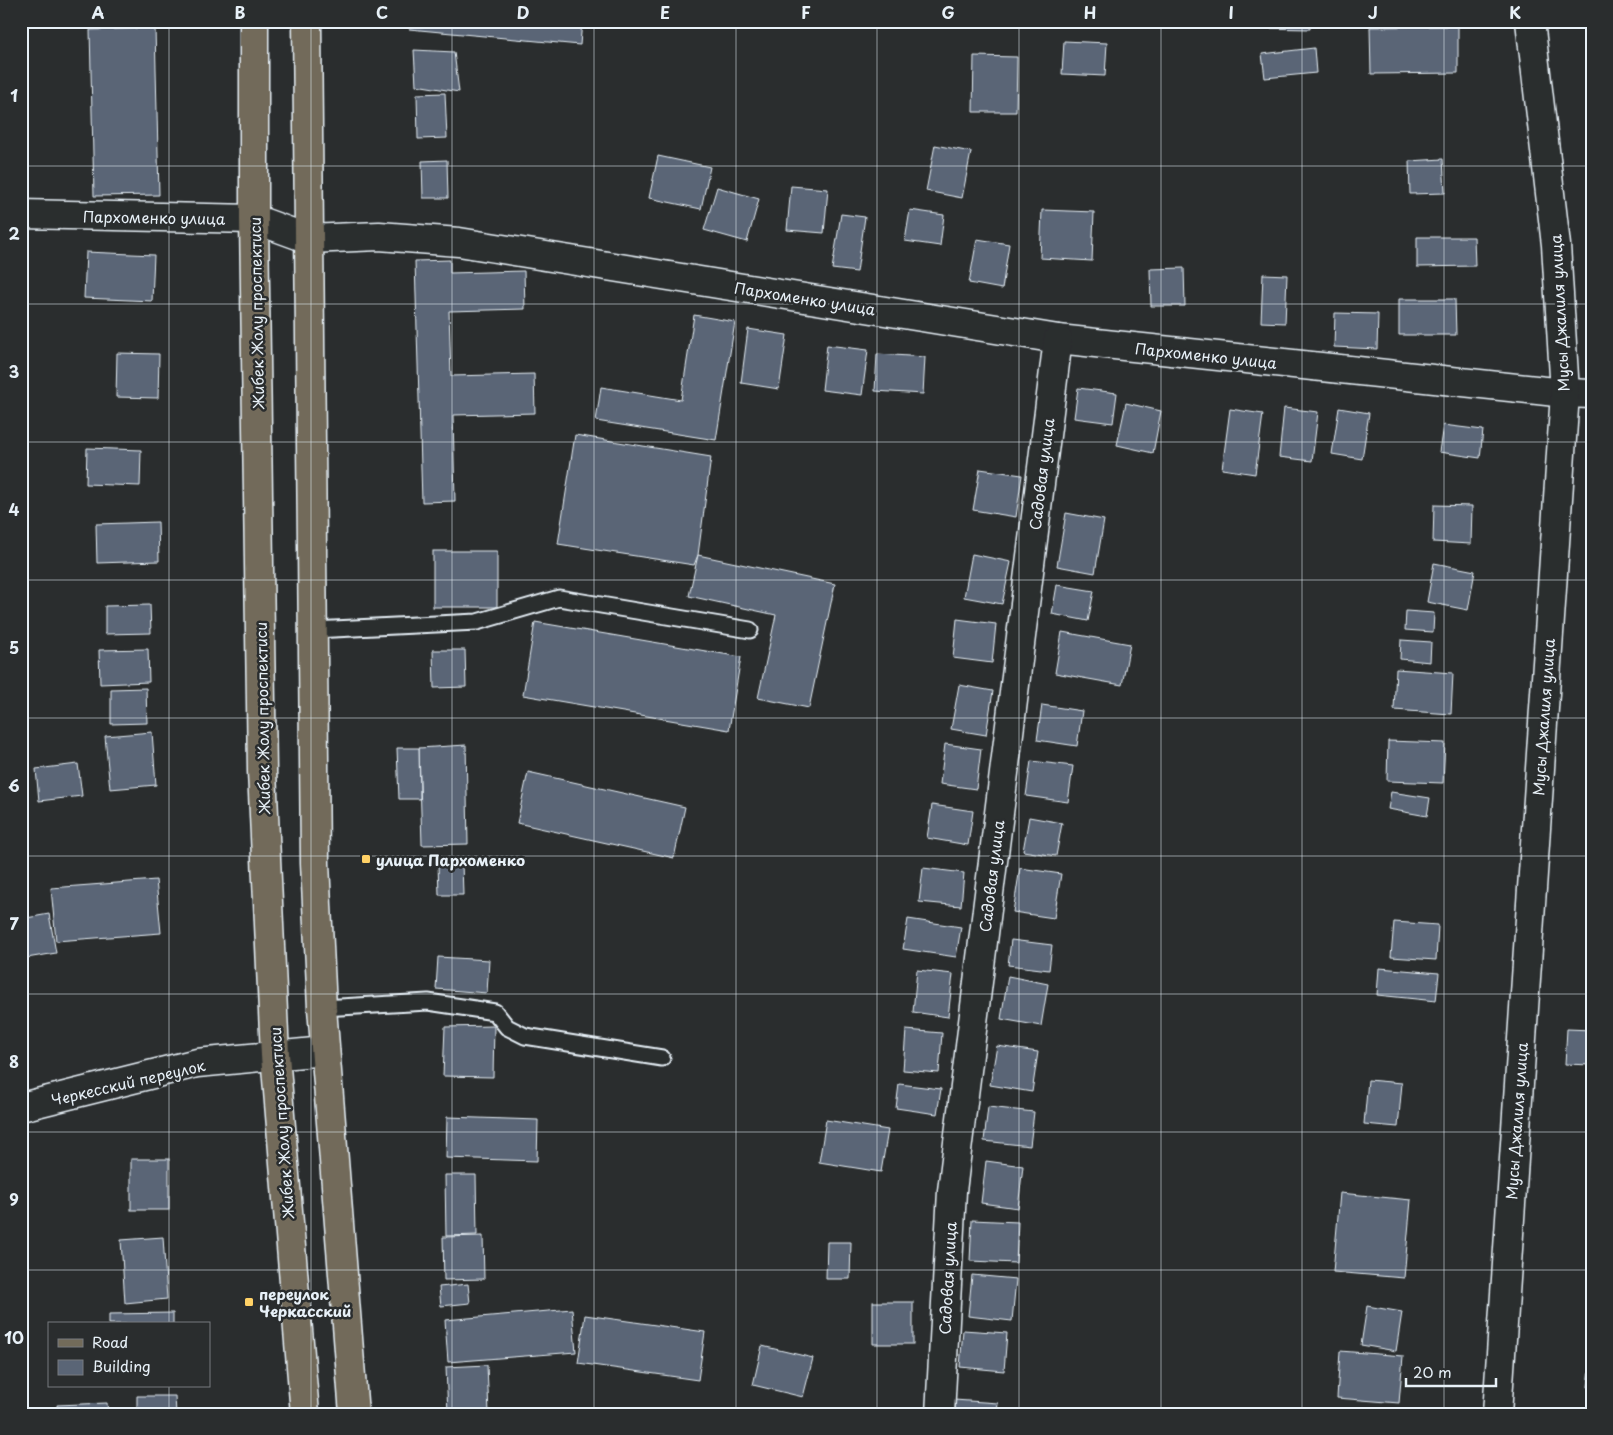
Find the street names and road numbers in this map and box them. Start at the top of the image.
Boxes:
street label: Пархоменко улица [83,204,226,230]
street label: Жибек Жолу проспектиси [243,217,269,409]
street label: Мусы Джалиля улица [1543,233,1575,392]
street label: Пархоменко улица [733,275,878,321]
street label: Пархоменко улица [1134,336,1279,374]
street label: Садовая улица [1023,416,1059,531]
street label: Жибек Жолу проспектиси [249,622,275,814]
street label: Мусы Джалиля улица [1526,637,1560,796]
street label: Садовая улица [973,818,1009,933]
street label: Жибек Жолу проспектиси [263,1026,299,1220]
street label: Мусы Джалиля улица [1499,1041,1533,1200]
street label: Черкесский переулок [49,1053,207,1111]
street label: Садовая улица [933,1220,961,1335]

